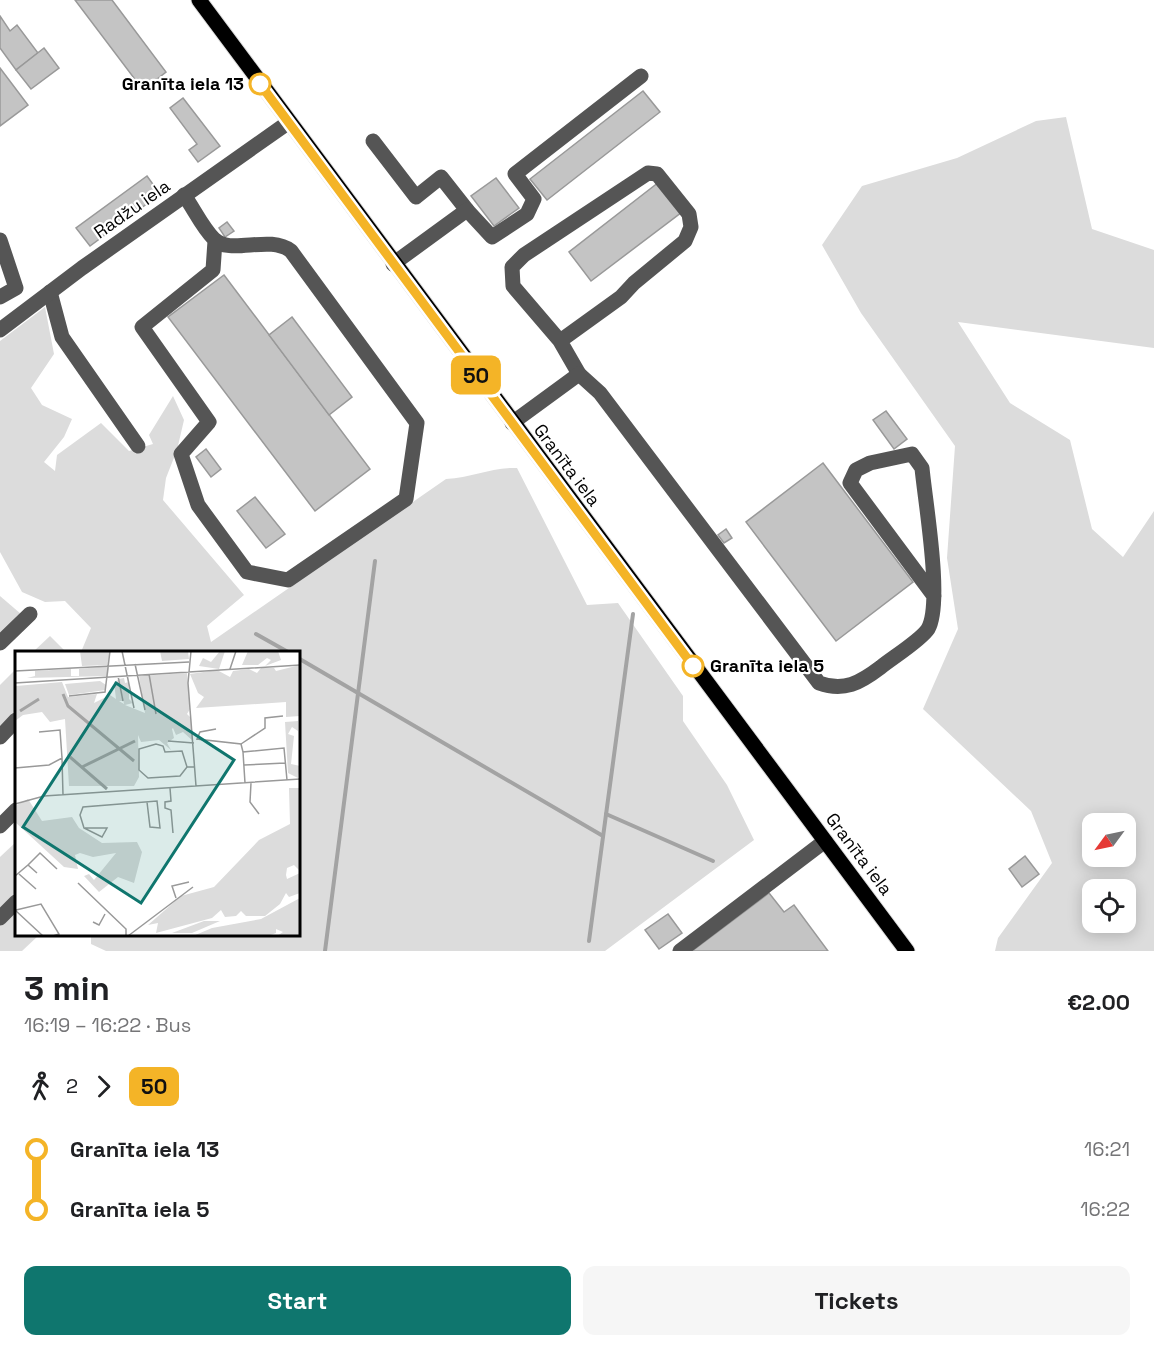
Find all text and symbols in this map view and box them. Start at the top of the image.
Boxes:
place label: Granīta iela 13 [122,72,244,95]
marker: Granīta iela 13 [249,73,271,95]
street label: Radžu iela [89,174,174,243]
line badge: 50 [449,356,503,394]
text: 50 [463,362,489,389]
street label: Granīta iela [529,419,606,510]
inset map [15,651,300,936]
place label: Granīta iela 5 [710,654,824,677]
marker: Granīta iela 5 [682,655,704,677]
street label: Granīta iela [821,808,898,899]
north arrow [1082,813,1136,867]
map controls [1082,813,1136,933]
button: locate [1082,879,1136,933]
text: 3 min [24,968,110,1010]
text: €2.00 [1067,988,1130,1016]
text: 16:19 – 16:22 · Bus [24,1012,191,1038]
icon: walk [24,1070,57,1103]
icon: forward [87,1070,120,1103]
text: 2 [66,1073,78,1099]
text: 50 [141,1073,167,1100]
text: Granīta iela 13 [70,1135,220,1163]
text: 16:21 [1084,1136,1130,1162]
text: Granīta iela 5 [70,1195,209,1223]
text: 16:22 [1080,1196,1130,1222]
button: Start [24,1266,571,1335]
button: Tickets [583,1266,1130,1335]

